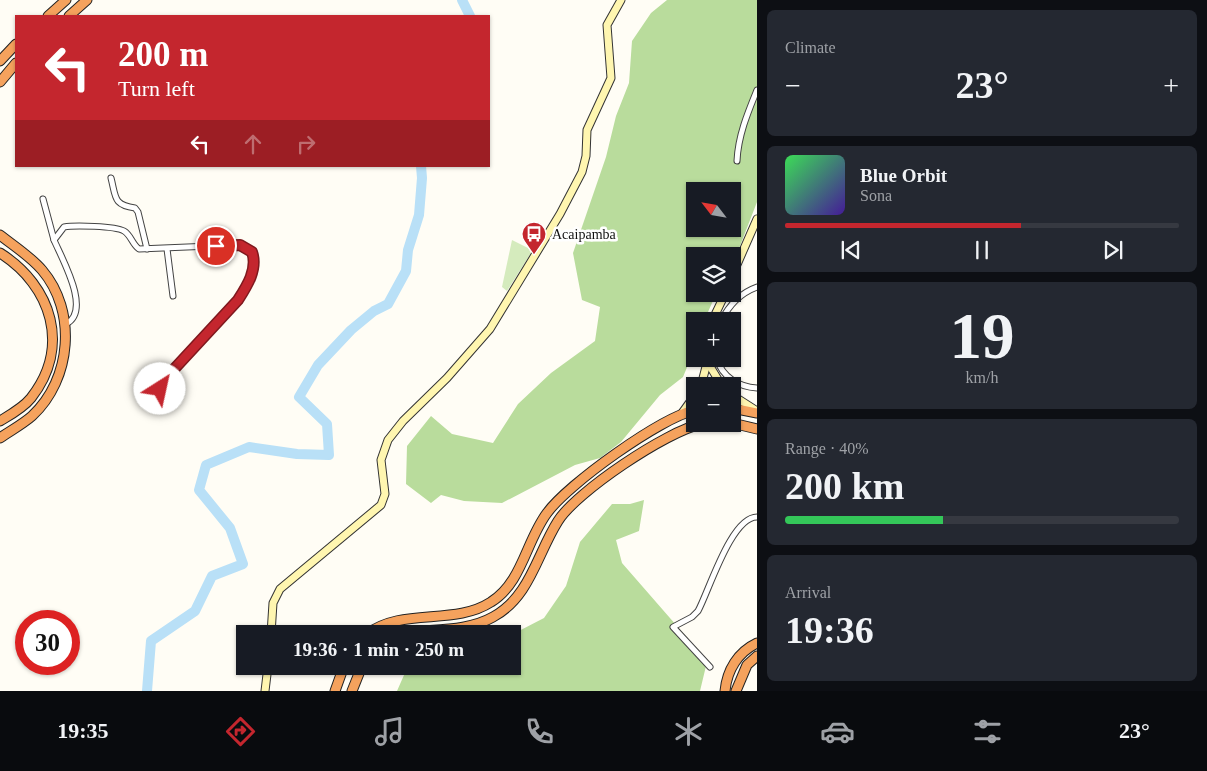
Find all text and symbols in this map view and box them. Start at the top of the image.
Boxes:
icon: left [35,35,100,100]
text: 200 m [118,35,208,74]
text: Climate [785,39,836,56]
text: 23° [955,64,1009,106]
text: − [785,70,801,101]
text: + [1163,70,1179,101]
text: Turn left [118,76,195,101]
icon: left [186,130,214,158]
icon: ahead [239,130,267,158]
icon: right [292,130,320,158]
text: Blue Orbit [860,165,947,186]
north arrow [686,182,741,238]
map controls [686,182,741,432]
text: Sona [860,187,892,204]
bus stop icon: Acaipamba [521,221,547,255]
pin [195,225,237,267]
place label: Acaipamba [552,227,617,242]
icon: arrive [202,232,230,260]
icon: previous [837,236,865,264]
icon: pause [968,236,996,264]
icon: next [1099,236,1127,264]
button: layers [686,247,741,302]
text: 19 [950,300,1015,372]
button: + [686,312,741,367]
position arrow [133,362,185,414]
text: km/h [966,369,998,386]
button: − [686,377,741,432]
text: Range · 40% [785,440,869,457]
text: 200 km [785,465,904,507]
text: Arrival [785,584,831,601]
text: 19:36 [785,609,874,651]
speed limit sign: 30 [15,610,80,675]
text: 19:36 · 1 min · 250 m [293,639,464,660]
icon: directions [223,714,258,749]
icon: music [372,714,407,749]
icon: phone [522,714,557,749]
icon: climate [671,714,706,749]
icon: car [820,714,855,749]
icon: filters [970,714,1005,749]
text: 19:35 [57,718,109,743]
text: 23° [1119,718,1150,743]

